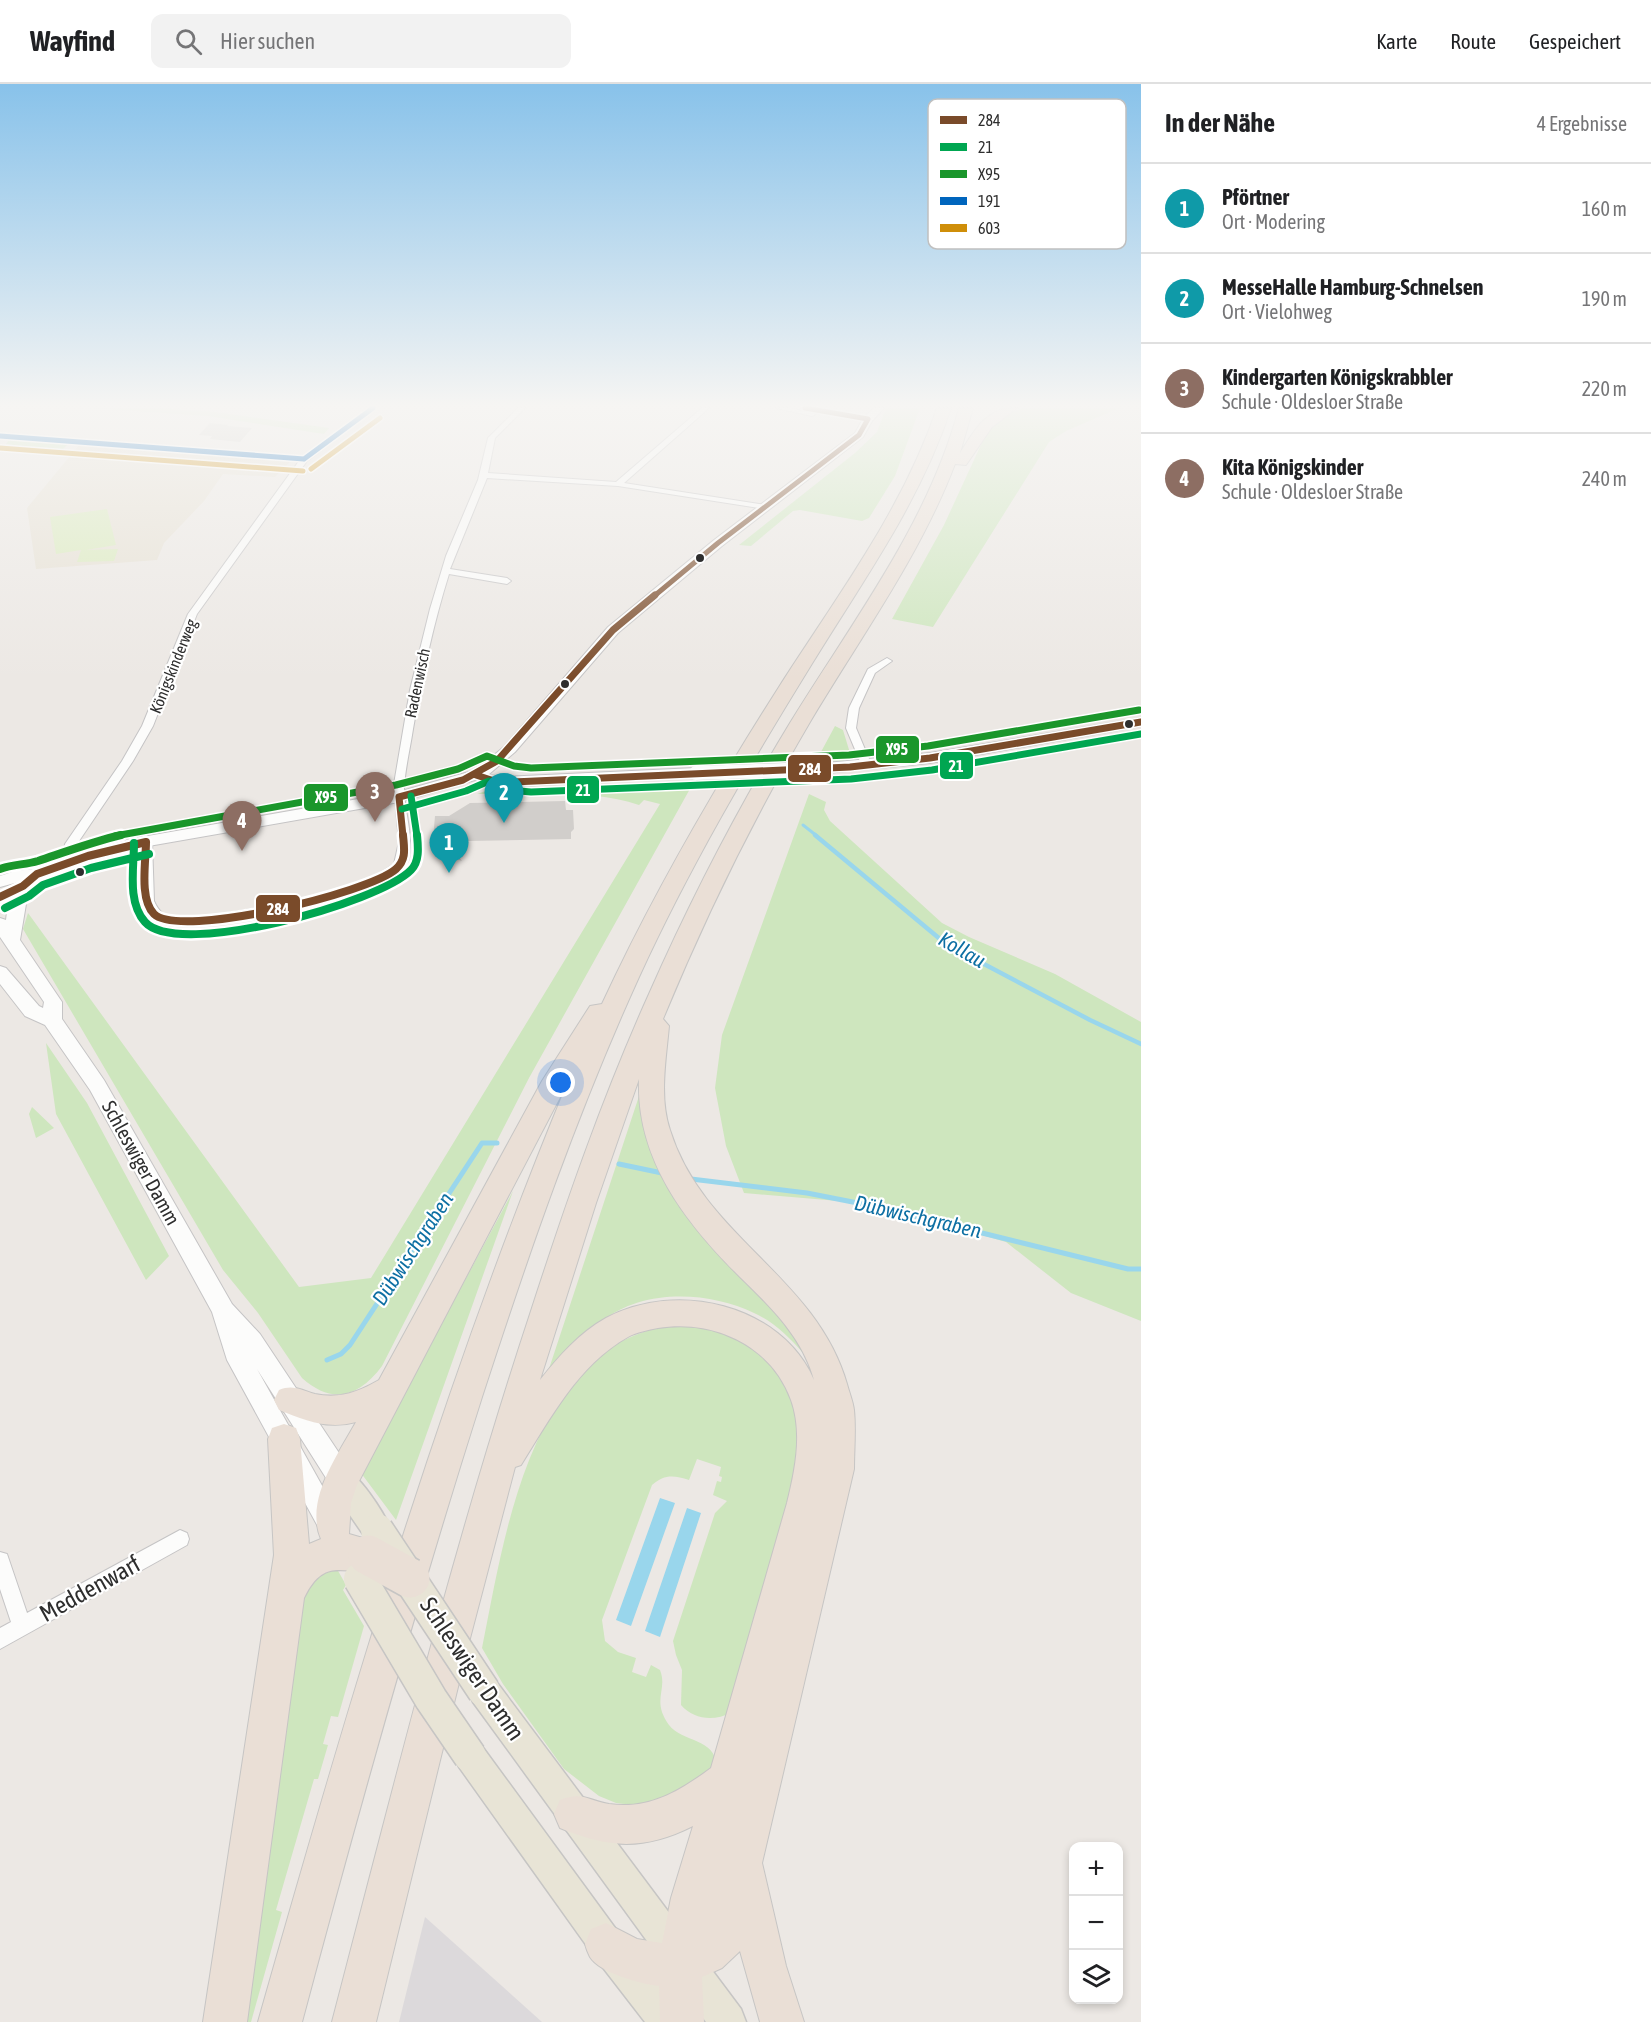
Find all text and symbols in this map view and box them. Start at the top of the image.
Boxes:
search box [151,14,571,68]
text: Wayfind [30,25,115,57]
icon: search [172,25,205,58]
text: Hier suchen [220,28,315,54]
text: Karte [1376,29,1417,53]
text: Route [1450,29,1496,53]
text: Gespeichert [1529,29,1621,53]
legend [928,99,1126,249]
text: In der Nähe [1165,108,1275,138]
text: 284 [978,111,1001,129]
text: 4 Ergebnisse [1537,112,1627,135]
text: 21 [978,138,993,156]
text: X95 [978,165,1000,183]
text: Pförtner [1222,184,1289,210]
text: 191 [978,192,1001,210]
text: 1 [1180,197,1189,220]
text: 160 m [1582,197,1627,220]
text: Ort · Modering [1222,210,1325,233]
text: 603 [978,219,1001,237]
text: MesseHalle Hamburg-Schnelsen [1222,274,1483,300]
text: 2 [1180,287,1189,310]
text: 190 m [1582,287,1627,310]
text: Ort · Vielohweg [1222,300,1332,323]
text: Kindergarten Königskrabbler [1222,364,1453,390]
text: 3 [1180,377,1189,400]
text: 220 m [1582,377,1627,400]
text: Schule · Oldesloer Straße [1222,390,1403,413]
text: Kita Königskinder [1222,454,1363,480]
text: 4 [1180,467,1189,490]
text: 240 m [1582,467,1627,490]
text: Schule · Oldesloer Straße [1222,480,1403,503]
unlabelled marker [694,552,706,564]
street label: Königskinderweg [146,616,201,716]
street label: Radenwisch [401,647,433,719]
unlabelled marker [559,678,571,690]
unlabelled marker [1123,718,1135,730]
line badge: X95 [875,735,920,764]
text: X95 [885,740,909,758]
line badge: 21 [939,751,974,780]
line badge: 284 [787,754,832,783]
text: 21 [948,757,964,775]
text: 284 [799,760,822,778]
pin: 3 [356,772,394,822]
pin: 2 [484,774,524,823]
line badge: 21 [566,775,600,804]
text: 21 [575,781,591,799]
line badge: X95 [303,783,349,812]
text: X95 [314,788,338,806]
pin: 4 [222,802,262,851]
pin: 1 [430,824,468,873]
unlabelled marker [74,866,86,878]
line badge: 284 [255,894,301,923]
text: 284 [267,900,290,918]
water label: Kollau [935,926,990,972]
your location [546,1068,575,1097]
street label: Schleswiger Damm [98,1097,185,1229]
water label: Dübwischgraben [367,1188,457,1309]
water label: Dübwischgraben [852,1190,984,1242]
street label: Meddenwarf [35,1550,145,1627]
street label: Schleswiger Damm [415,1592,530,1745]
map controls [1069,1842,1123,2004]
button: + [1069,1842,1123,1896]
button: − [1069,1896,1123,1950]
button: layers [1069,1950,1123,2004]

